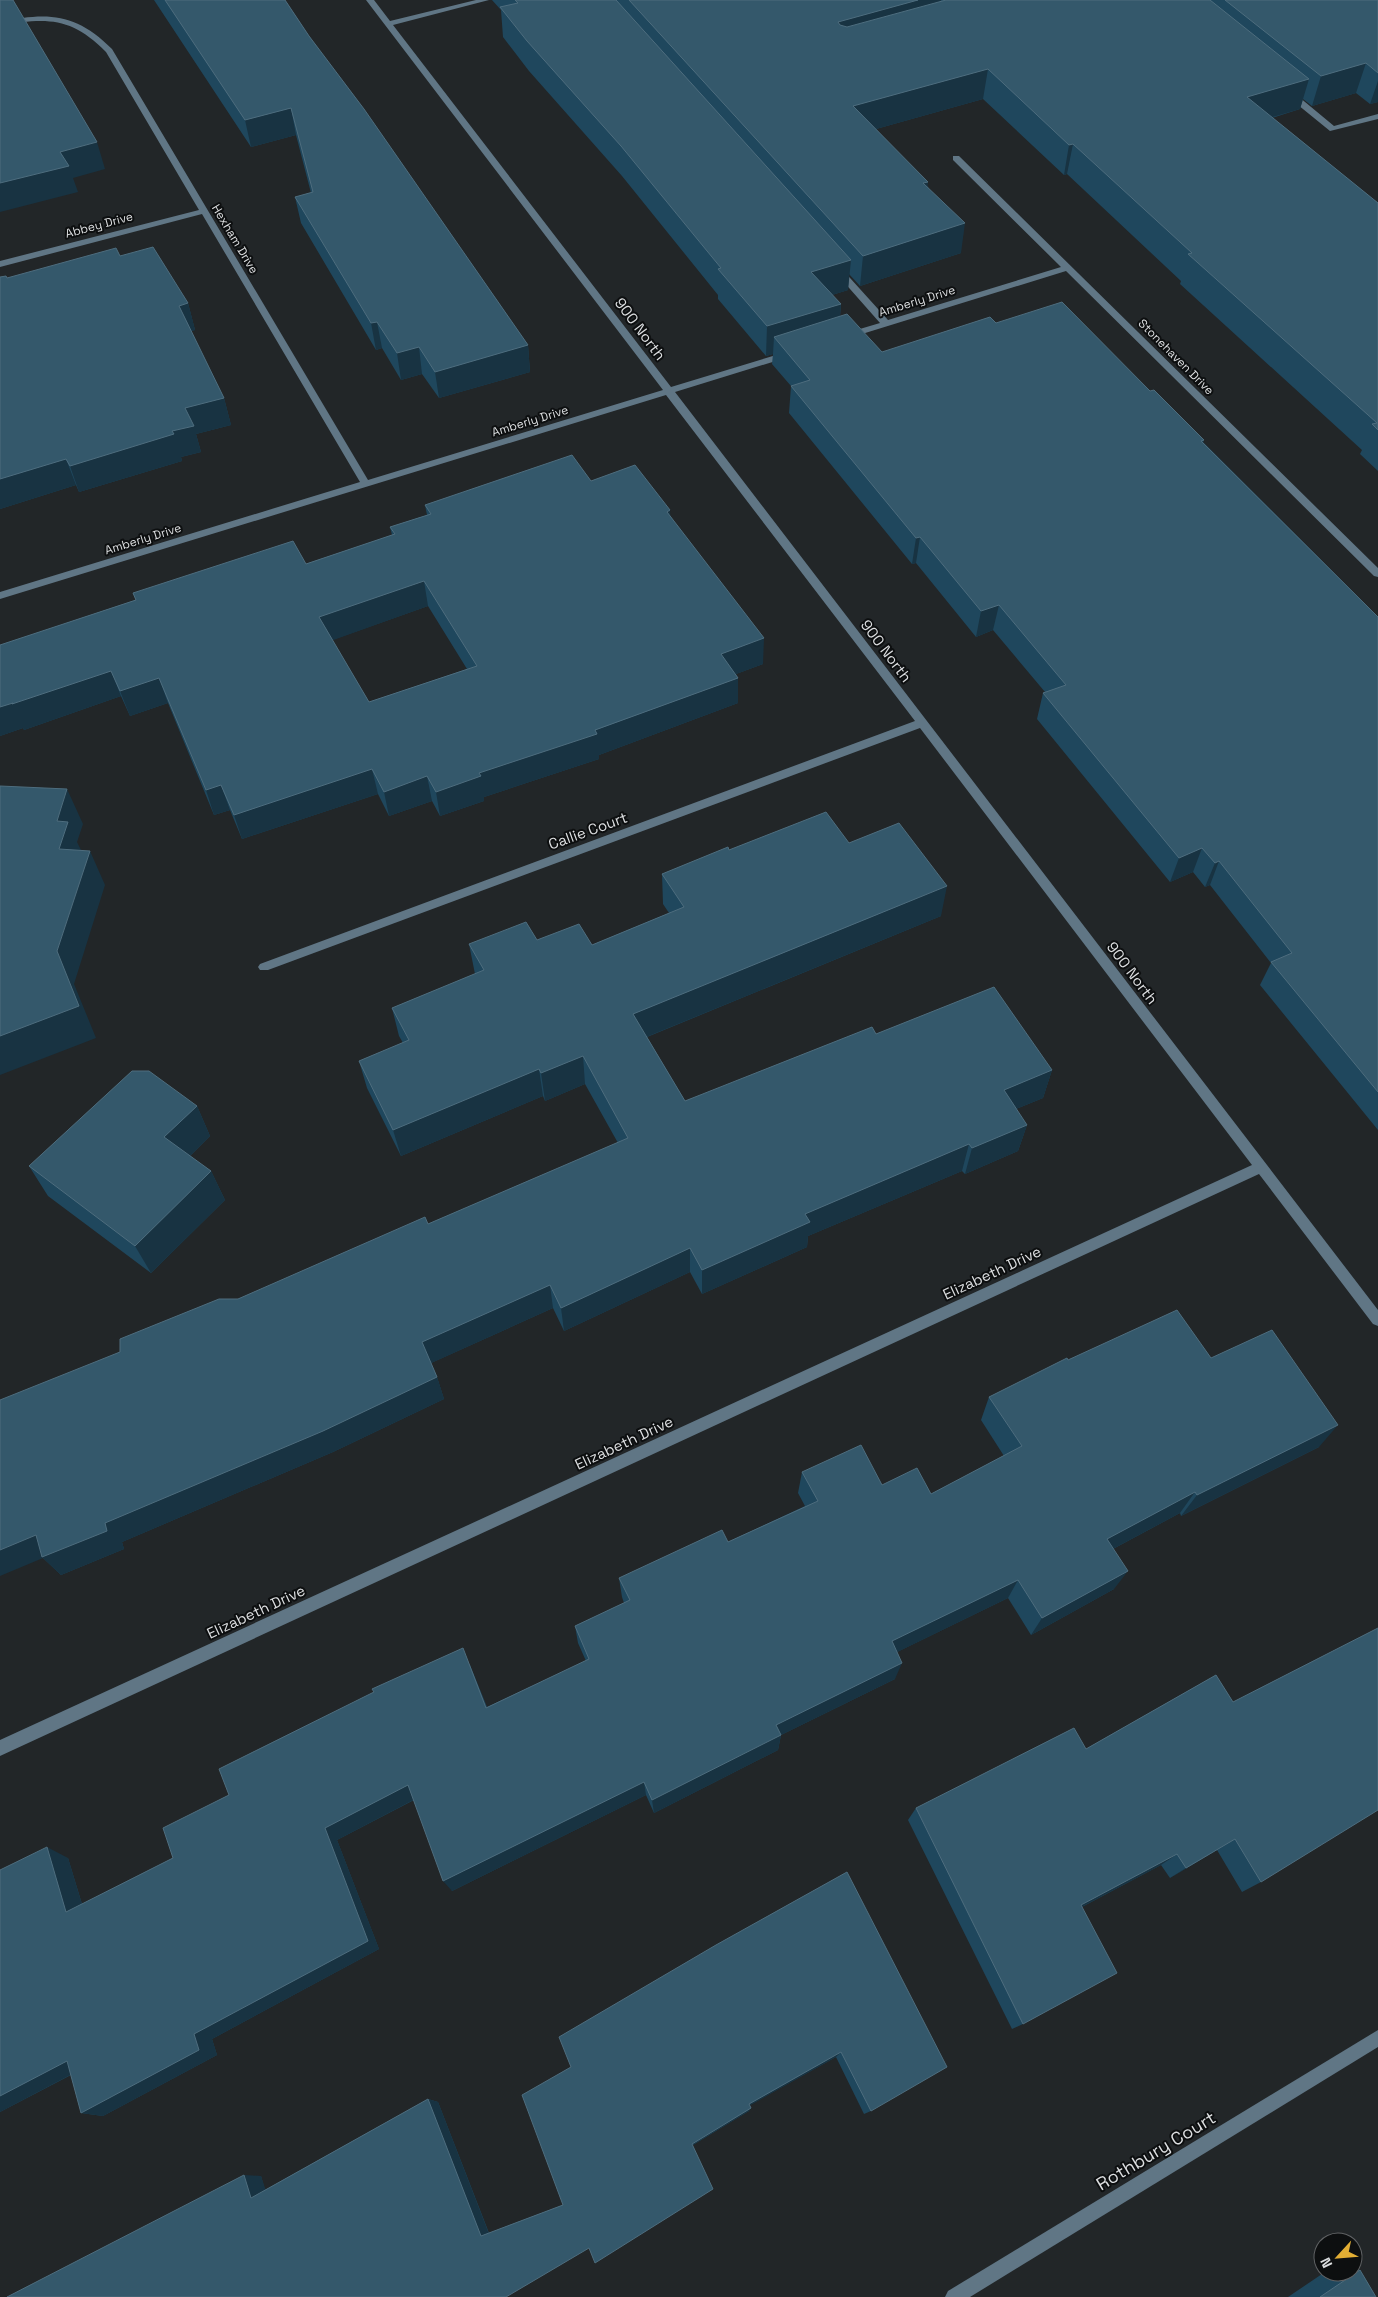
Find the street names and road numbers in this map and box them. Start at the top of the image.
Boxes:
street label: Hexham Drive [208,201,262,277]
street label: Abbey Drive [63,208,135,242]
street label: Amberly Drive [877,282,957,320]
street label: 900 North [611,294,670,364]
street label: Stonehaven Drive [1135,316,1217,398]
street label: Amberly Drive [490,402,570,440]
street label: Amberly Drive [103,520,183,558]
street label: 900 North [857,616,916,686]
street label: Callie Court [546,807,630,854]
street label: 900 North [1103,938,1162,1008]
street label: Elizabeth Drive [940,1241,1044,1304]
street label: Elizabeth Drive [572,1411,676,1474]
street label: Elizabeth Drive [204,1580,308,1643]
street label: Rothbury Court [1092,2106,1220,2195]

